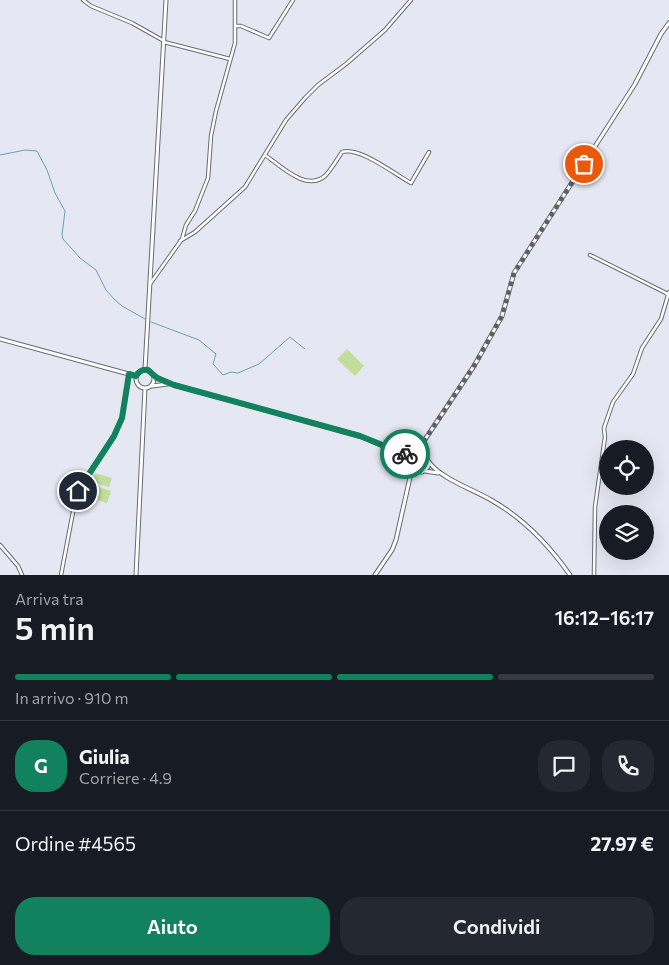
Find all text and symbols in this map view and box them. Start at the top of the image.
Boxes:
pin [563,143,605,185]
icon: bag [570,150,598,178]
courier [380,429,430,479]
icon: bike [391,440,419,468]
map controls [599,440,654,560]
button: locate [599,440,654,495]
pin [57,470,99,512]
icon: home [64,477,92,505]
button: layers [599,505,654,560]
text: Arriva tra [15,589,84,608]
text: 16:12–16:17 [555,606,654,629]
text: 5 min [15,607,95,647]
text: In arrivo · 910 m [15,688,128,707]
button: chat [538,740,590,792]
button: phone [602,740,654,792]
text: Giulia [79,745,129,768]
text: G [34,754,48,777]
text: Corriere · 4.9 [79,768,172,787]
text: Ordine #4565 [15,832,136,855]
text: 27.97 € [591,832,654,855]
button: Aiuto [15,897,330,955]
button: Condividi [340,897,654,955]

